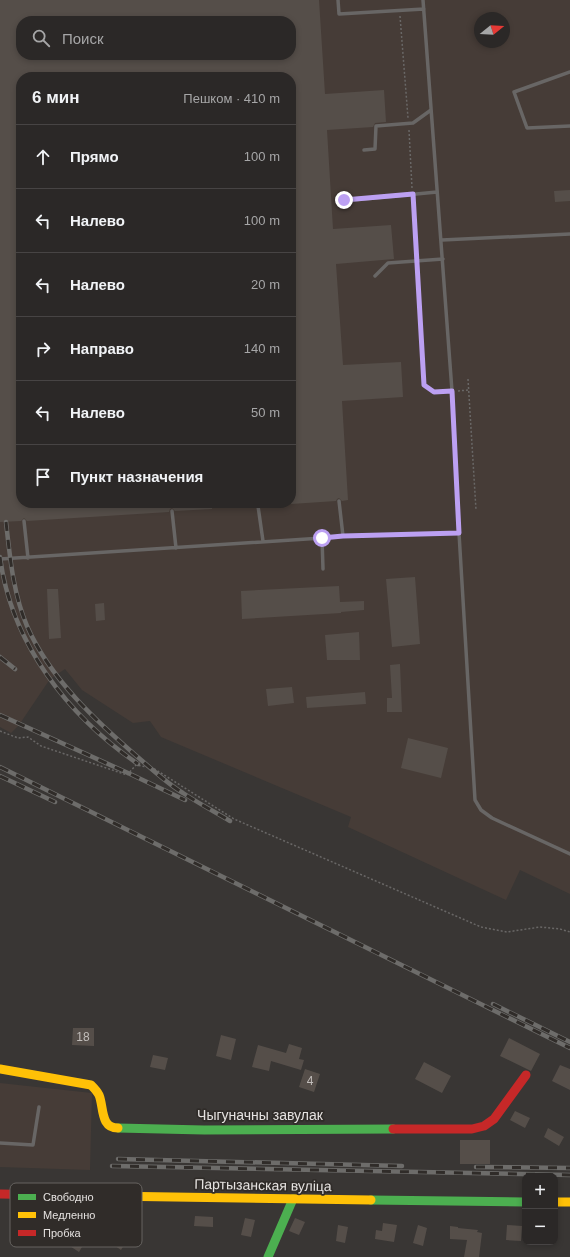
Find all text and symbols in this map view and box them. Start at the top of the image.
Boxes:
north arrow [474,12,510,48]
search box [16,16,296,60]
icon: search [30,27,52,49]
text: Поиск [62,30,104,47]
text: 6 мин [32,88,79,107]
text: Пешком · 410 m [183,91,280,106]
icon: ahead [32,146,54,168]
text: Прямо [70,148,119,165]
text: 100 m [244,149,280,164]
route end [335,191,353,209]
icon: left [32,210,54,232]
text: Налево [70,212,125,229]
text: 100 m [244,213,280,228]
icon: left [32,274,54,296]
text: Налево [70,276,125,293]
text: 20 m [251,277,280,292]
icon: right [32,338,54,360]
text: Направо [70,340,134,357]
text: 140 m [244,341,280,356]
icon: left [32,402,54,424]
text: Налево [70,404,125,421]
text: 50 m [251,405,280,420]
icon: arrive [32,466,54,488]
text: Пункт назначения [70,468,203,485]
route start [313,529,331,547]
house number: 18 [76,1030,90,1044]
house number: 4 [307,1074,314,1088]
street label: Чыгуначны завулак [197,1107,324,1123]
map controls [522,1173,558,1245]
button: + [522,1173,558,1209]
street label: Партызанская вуліца [194,1176,332,1194]
legend [10,1183,142,1247]
text: Свободно [43,1191,94,1203]
text: Медленно [43,1209,95,1221]
button: − [522,1209,558,1245]
text: Пробка [43,1227,81,1239]

